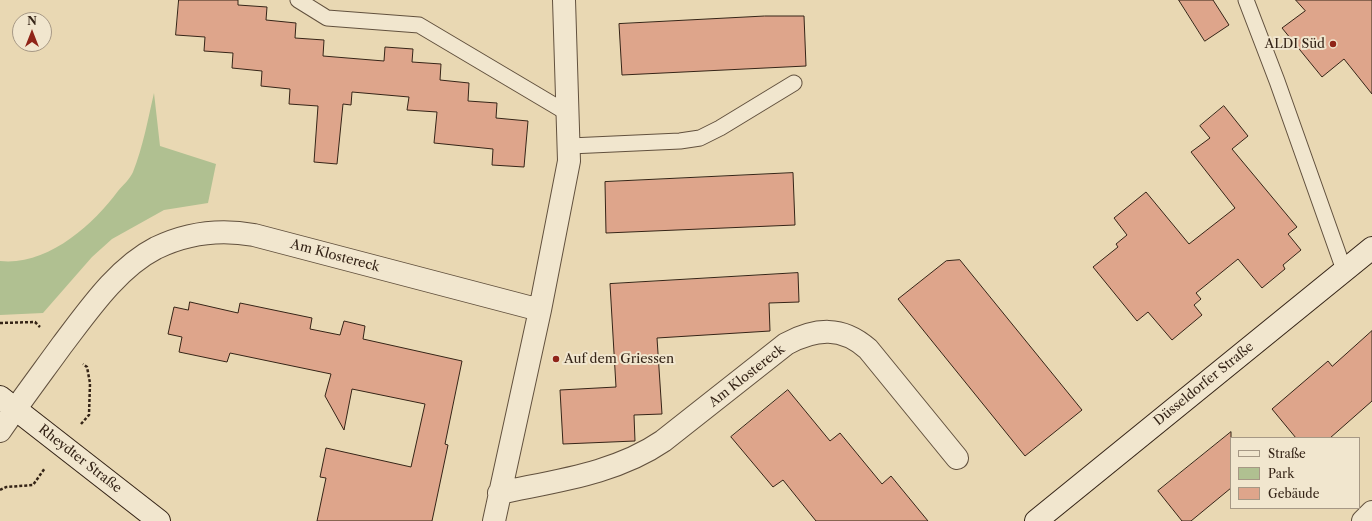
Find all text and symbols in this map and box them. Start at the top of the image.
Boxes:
north arrow [12,12,52,52]
text: N [27,14,37,28]
place label: ALDI Süd [1265,36,1325,52]
marker: ALDI Süd [1328,39,1338,49]
street label: Am Klostereck [289,237,381,275]
street label: Düsseldorfer Straße [1151,339,1257,429]
street label: Am Klostereck [706,342,788,410]
place label: Auf dem Griessen [564,351,674,367]
marker: Auf dem Griessen [551,354,561,364]
street label: Rheydter Straße [35,422,125,496]
legend [1230,437,1360,509]
text: Straße [1268,446,1306,461]
text: Park [1268,466,1294,481]
text: Gebäude [1268,486,1319,501]

